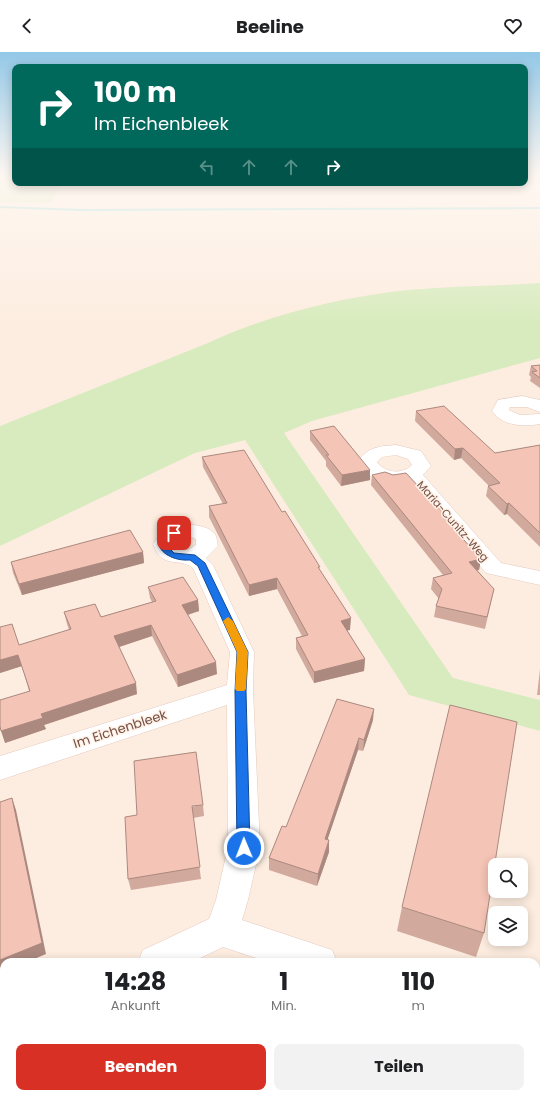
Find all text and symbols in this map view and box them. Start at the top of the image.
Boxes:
text: Beeline [236,14,304,39]
icon: back [16,15,38,37]
icon: heart [502,15,524,37]
text: 100 m [94,73,177,112]
icon: right [28,80,80,132]
text: Im Eichenbleek [94,111,229,136]
icon: left [196,156,218,178]
icon: ahead [238,156,260,178]
icon: ahead [280,156,302,178]
icon: right [322,156,344,178]
street label: Maria-Cunitz-Weg [413,477,493,565]
pin [157,516,191,550]
icon: arrive [163,522,185,544]
street label: Im Eichenbleek [71,705,169,753]
position arrow [223,827,265,869]
map controls [488,858,528,946]
button: search [488,858,528,898]
button: layers [488,906,528,946]
text: 14:28 [105,965,166,998]
text: 1 [279,965,288,998]
text: 110 [401,965,435,998]
text: Ankunft [111,996,160,1015]
text: Min. [271,996,297,1015]
text: m [412,996,425,1015]
button: Beenden [16,1044,266,1090]
button: Teilen [274,1044,524,1090]

